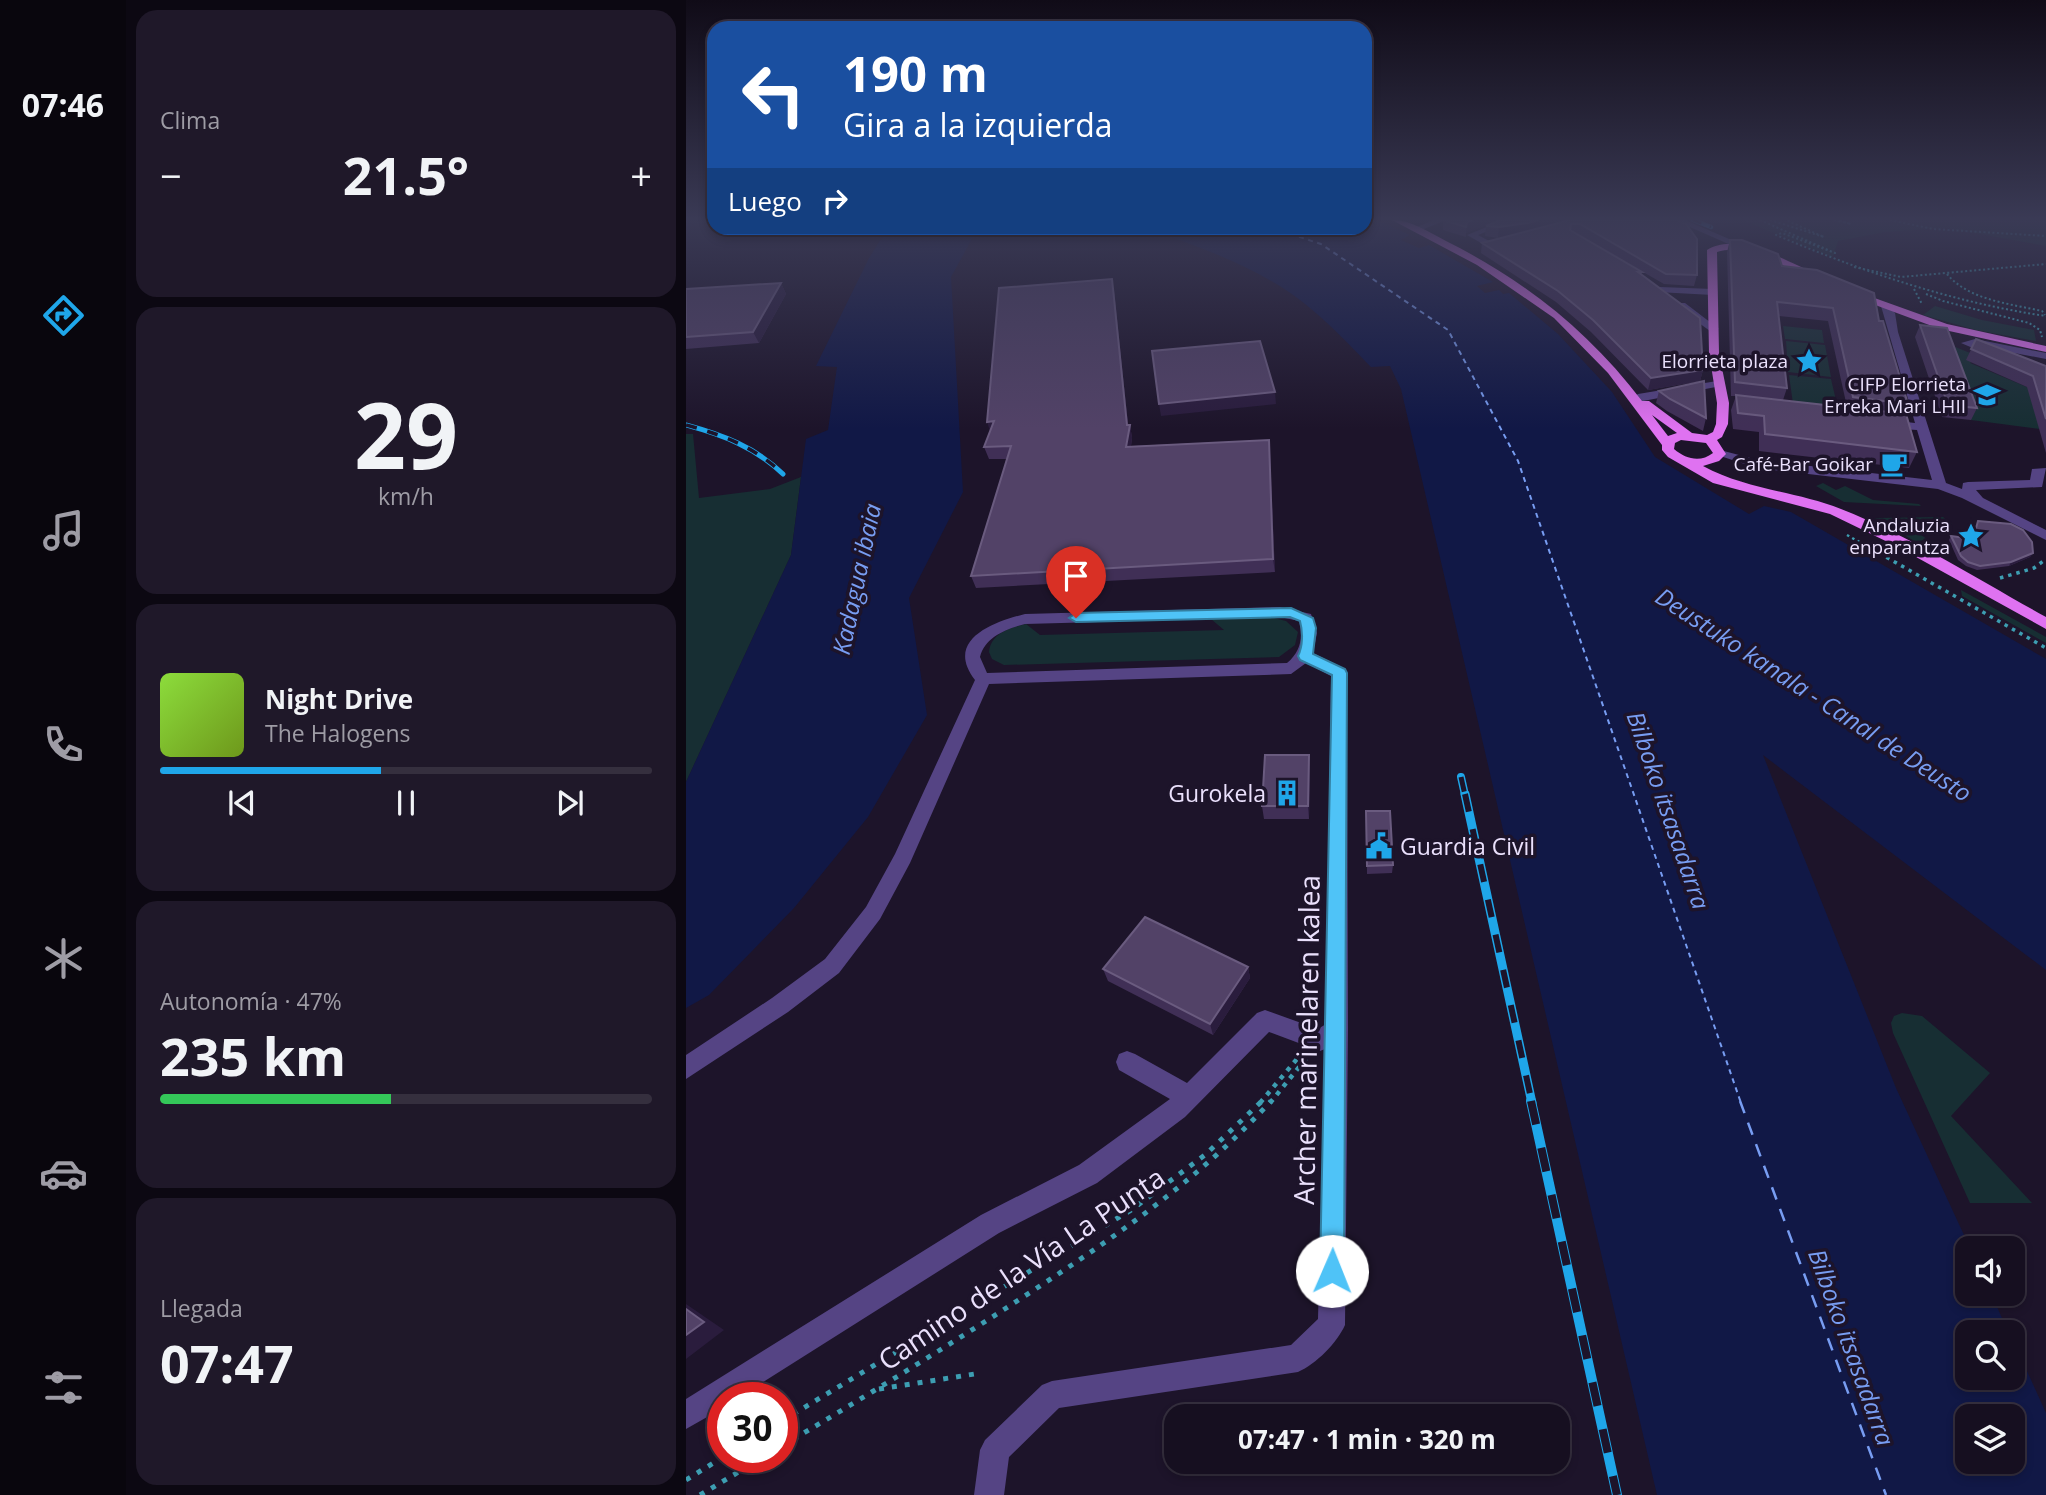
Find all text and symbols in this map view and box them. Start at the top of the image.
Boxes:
text: 190 m [843,40,988,106]
icon: left [728,49,819,140]
text: 07:46 [22,83,104,126]
text: Gira a la izquierda [843,103,1113,146]
text: Clima [160,104,220,136]
text: 21.5° [343,139,469,210]
text: − [160,149,182,201]
text: + [630,149,652,201]
icon: right [816,182,854,220]
text: Luego [728,183,802,219]
icon: directions [39,291,88,340]
place icon: Elorrieta plaza [1794,346,1824,376]
place label: Elorrieta plaza [1662,348,1788,374]
place label: CIFP Elorrieta Erreka Mari LHII [1824,371,1966,419]
text: 29 [354,372,458,496]
school or university icon: CIFP Elorrieta Erreka Mari LHII [1972,380,2002,410]
cafe icon: Café-Bar Goikar [1879,449,1909,479]
place label: Café-Bar Goikar [1733,451,1873,477]
text: km/h [378,480,434,512]
water label: Kadagua ibaia [824,500,888,658]
icon: music [39,506,88,555]
place label: Andaluzia enparantza [1849,512,1950,560]
place icon: Andaluzia enparantza [1956,521,1986,551]
pin [1046,546,1106,618]
icon: arrive [1057,557,1095,595]
water label: Deustuko kanala - Canal de Deusto [1650,579,1978,809]
text: Night Drive [265,681,413,717]
water label: Bilboko itsasadarra [1620,707,1718,914]
text: The Halogens [265,717,411,749]
icon: phone [39,720,88,769]
place label: Gurokela [1168,777,1266,809]
building icon: Gurokela [1272,778,1302,808]
icon: previous [223,784,261,822]
icon: pause [387,784,425,822]
icon: next [551,784,589,822]
place label: Guardia Civil [1400,830,1535,862]
public building icon: Guardia Civil [1364,831,1394,861]
street label: Archer marinelaren kalea [1284,875,1328,1205]
icon: climate [39,934,88,983]
text: Autonomía · 47% [160,985,342,1017]
text: 235 km [160,1020,346,1091]
icon: car [39,1149,88,1198]
street label: Camino de la Vía La Punta [870,1158,1172,1378]
position arrow [1295,1234,1369,1308]
map controls [1955,1236,2025,1474]
button: sound [1955,1236,2025,1306]
water label: Bilboko itsasadarra [1801,1244,1903,1450]
text: Llegada [160,1292,243,1324]
button: search [1955,1320,2025,1390]
text: 07:47 [160,1327,294,1398]
icon: filters [39,1363,88,1412]
speed limit sign: 30 [707,1382,798,1473]
button: layers [1955,1404,2025,1474]
text: 07:47 · 1 min · 320 m [1238,1421,1496,1457]

